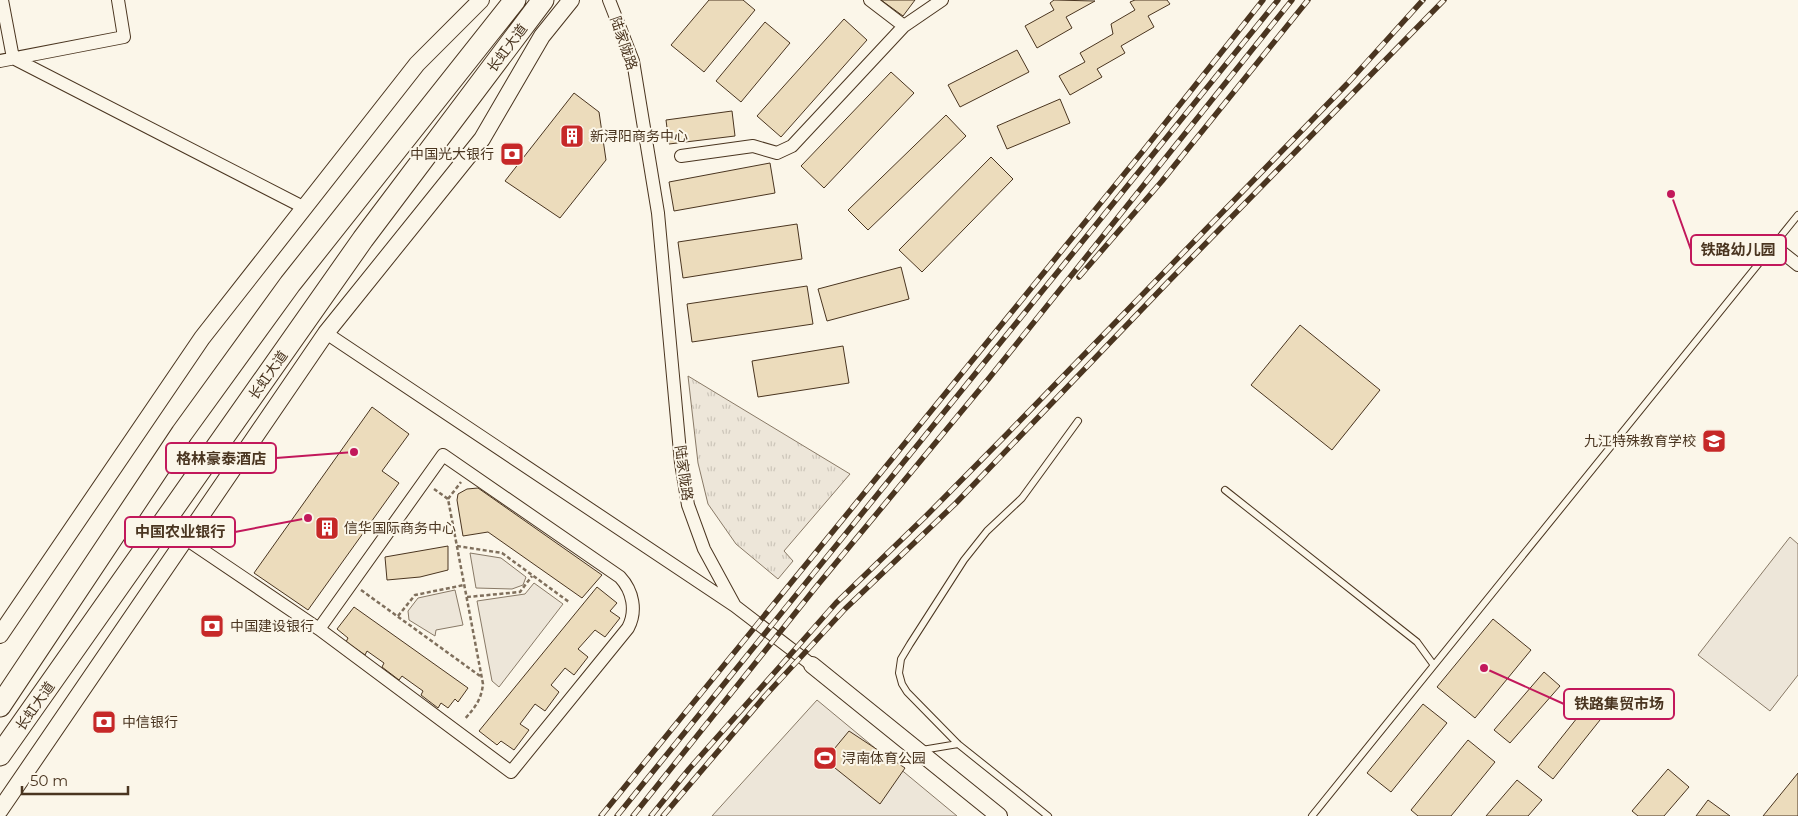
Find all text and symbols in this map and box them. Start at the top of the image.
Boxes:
street label: 陆家陇路 [606,14,642,72]
street label: 长虹大道 [483,20,531,76]
building icon: 新浔阳商务中心 [559,123,585,149]
place label: 新浔阳商务中心 [590,127,688,145]
bank icon: 中国光大银行 [499,141,525,167]
place label: 中国光大银行 [410,145,494,163]
callout: 铁路幼儿园 [1691,235,1786,265]
text: 铁路幼儿园 [1700,240,1776,259]
street label: 长虹大道 [245,347,291,403]
school or university icon: 九江特殊教育学校 [1701,428,1727,454]
place label: 九江特殊教育学校 [1584,432,1696,450]
callout: 格林豪泰酒店 [166,443,276,473]
street label: 陆家陇路 [671,444,697,502]
text: 格林豪泰酒店 [176,449,266,468]
building icon: 信华国际商务中心 [314,515,340,541]
callout: 中国农业银行 [125,517,235,547]
place label: 信华国际商务中心 [344,519,456,537]
text: 中国农业银行 [135,522,225,541]
bank icon: 中国建设银行 [199,613,225,639]
place label: 中国建设银行 [230,617,314,635]
street label: 长虹大道 [12,678,58,734]
callout: 铁路集贸市场 [1564,689,1674,719]
text: 铁路集贸市场 [1574,694,1664,713]
bank icon: 中信银行 [91,709,117,735]
place label: 中信银行 [122,713,178,731]
sports icon: 浔南体育公园 [812,745,838,771]
place label: 浔南体育公园 [842,749,926,767]
scale bar [22,764,129,796]
text: 50 m [30,771,68,790]

